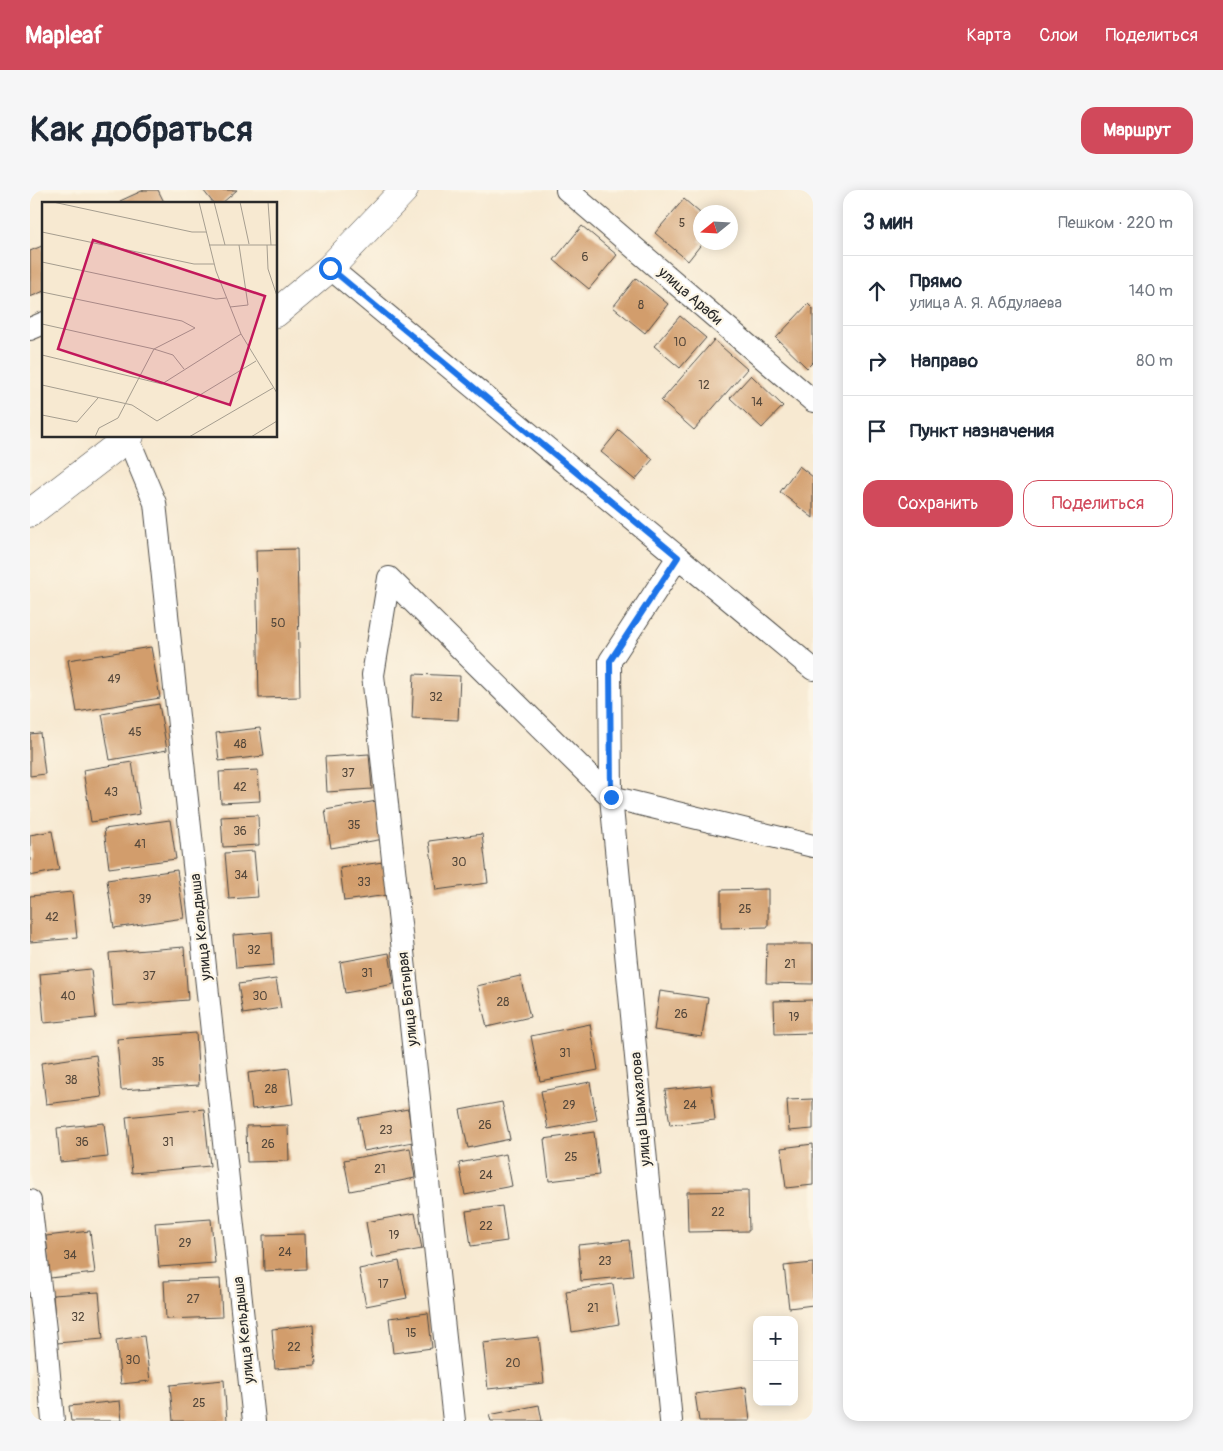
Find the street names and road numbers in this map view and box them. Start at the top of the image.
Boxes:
street label: улица Араби [653,262,726,329]
street label: улица Кельдыша [186,872,216,983]
street label: улица Батырая [394,951,423,1048]
street label: улица Шамхалова [627,1051,656,1168]
street label: улица Кельдыша [229,1275,259,1386]

